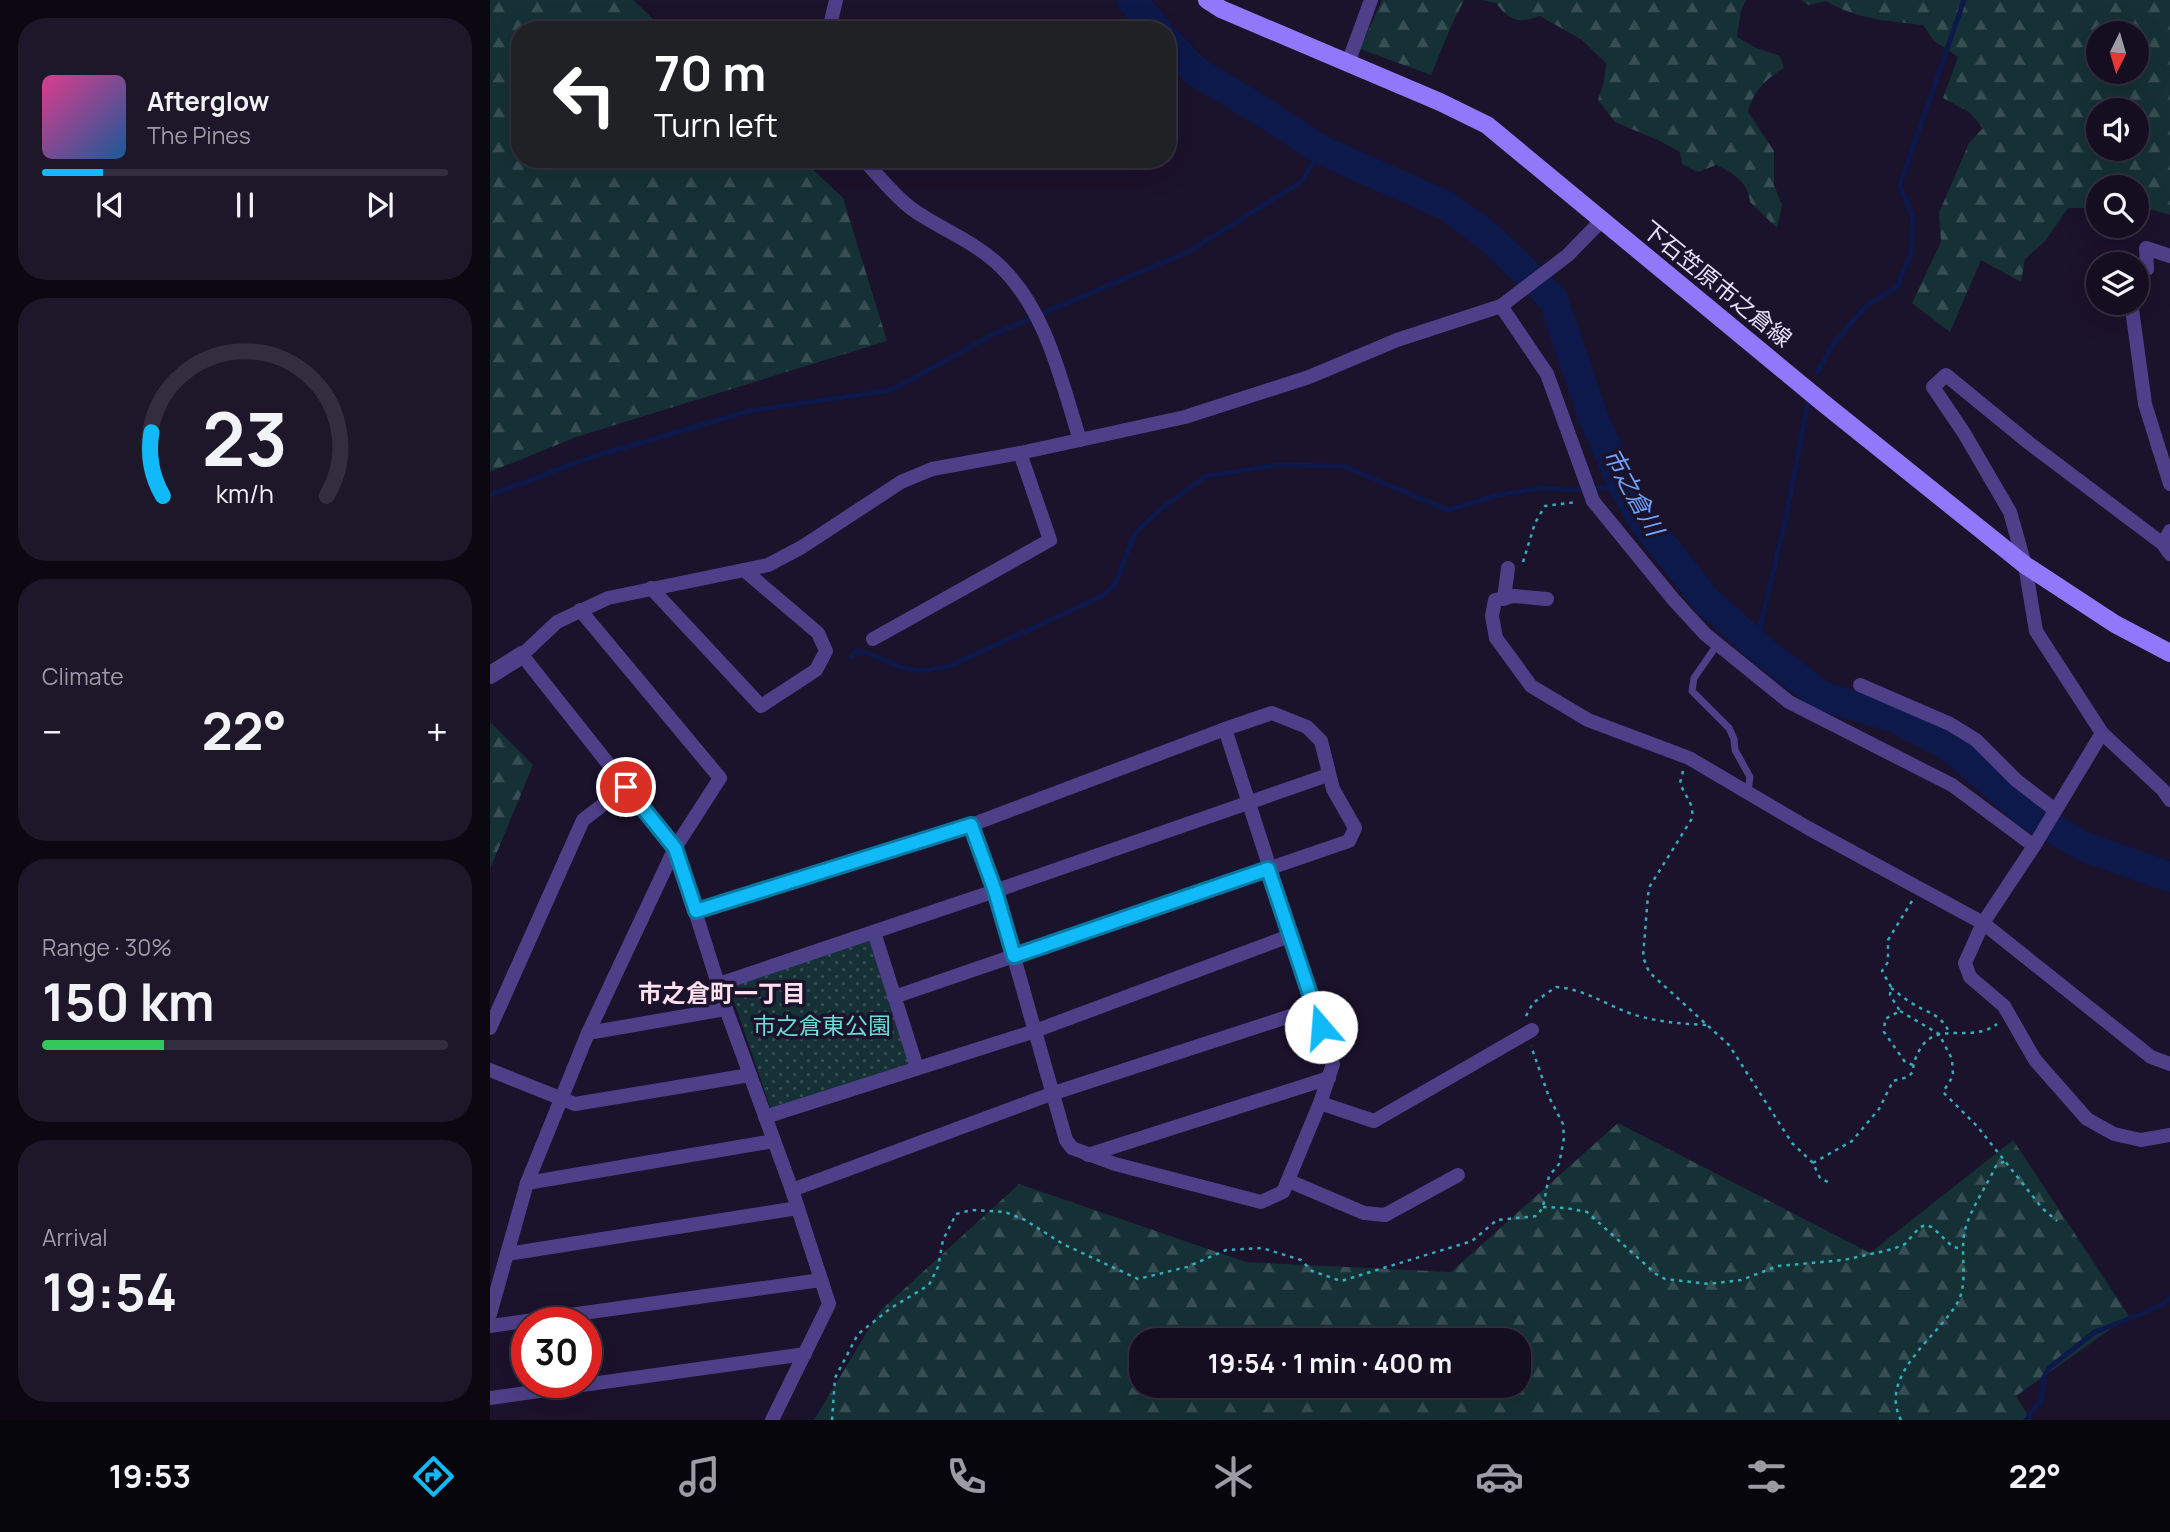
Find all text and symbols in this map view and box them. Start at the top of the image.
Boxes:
north arrow [2086,21,2149,84]
map controls [2086,21,2149,315]
text: 70 m [654,39,766,106]
icon: left [539,49,630,140]
text: Afterglow [147,83,269,119]
button: sound [2086,98,2149,161]
text: Turn left [654,103,778,147]
text: The Pines [147,119,251,151]
button: search [2086,175,2149,238]
icon: previous [91,186,129,224]
icon: pause [226,186,264,224]
icon: next [361,186,399,224]
street label: 下石笠原市之倉線 [1636,213,1799,354]
button: layers [2086,252,2149,315]
text: 23 [202,388,288,488]
water label: 市之倉川 [1597,441,1673,544]
text: km/h [216,475,274,510]
text: Climate [42,660,124,692]
text: 22° [202,695,287,766]
text: − [42,705,63,757]
text: + [426,705,448,757]
pin [596,757,656,817]
icon: arrive [607,768,645,806]
text: Range · 30% [42,931,172,963]
text: 150 km [42,966,215,1037]
district label: 市之倉町一丁目 [638,976,806,1009]
position arrow [1284,990,1358,1064]
park label: 市之倉東公園 [753,1009,891,1041]
text: Arrival [42,1221,108,1253]
text: 19:54 [42,1256,177,1327]
speed limit sign: 30 [511,1307,602,1398]
text: 19:54 · 1 min · 400 m [1208,1345,1452,1381]
icon: directions [409,1452,458,1501]
icon: music [675,1452,724,1501]
icon: phone [942,1452,991,1501]
icon: climate [1209,1452,1258,1501]
icon: car [1475,1452,1524,1501]
icon: filters [1742,1452,1791,1501]
text: 19:53 [109,1454,191,1498]
text: 22° [2009,1454,2061,1498]

